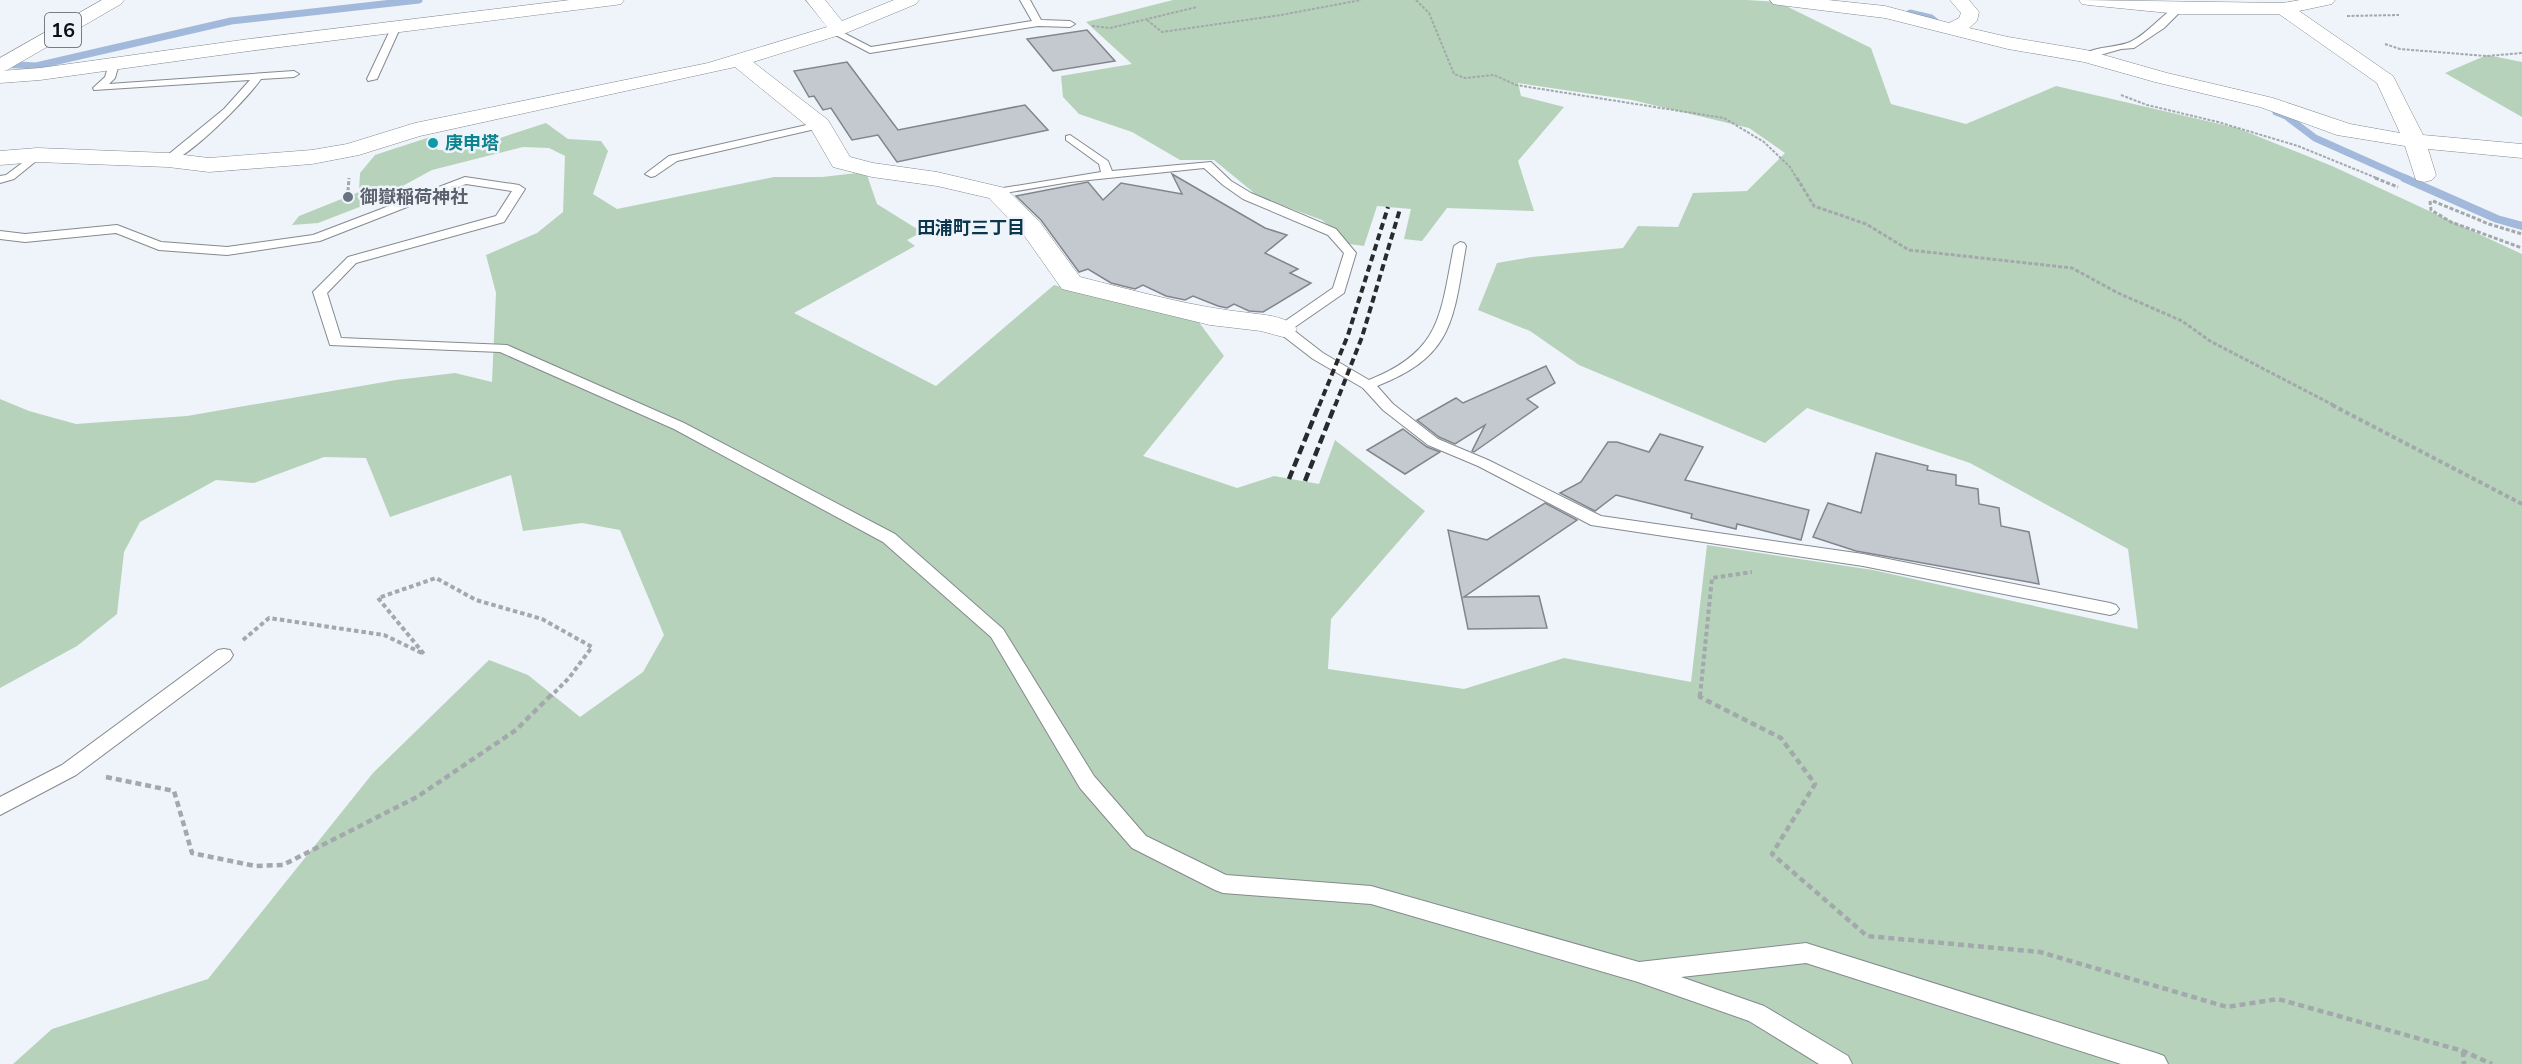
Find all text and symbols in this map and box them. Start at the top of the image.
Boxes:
road number: 16 [45,13,81,47]
place label: 庚申塔 [445,131,499,155]
marker: 庚申塔 [426,136,440,150]
place label: 御嶽稲荷神社 [359,185,468,209]
marker: 御嶽稲荷神社 [341,190,355,204]
district label: 田浦町三丁目 [917,216,1025,240]

